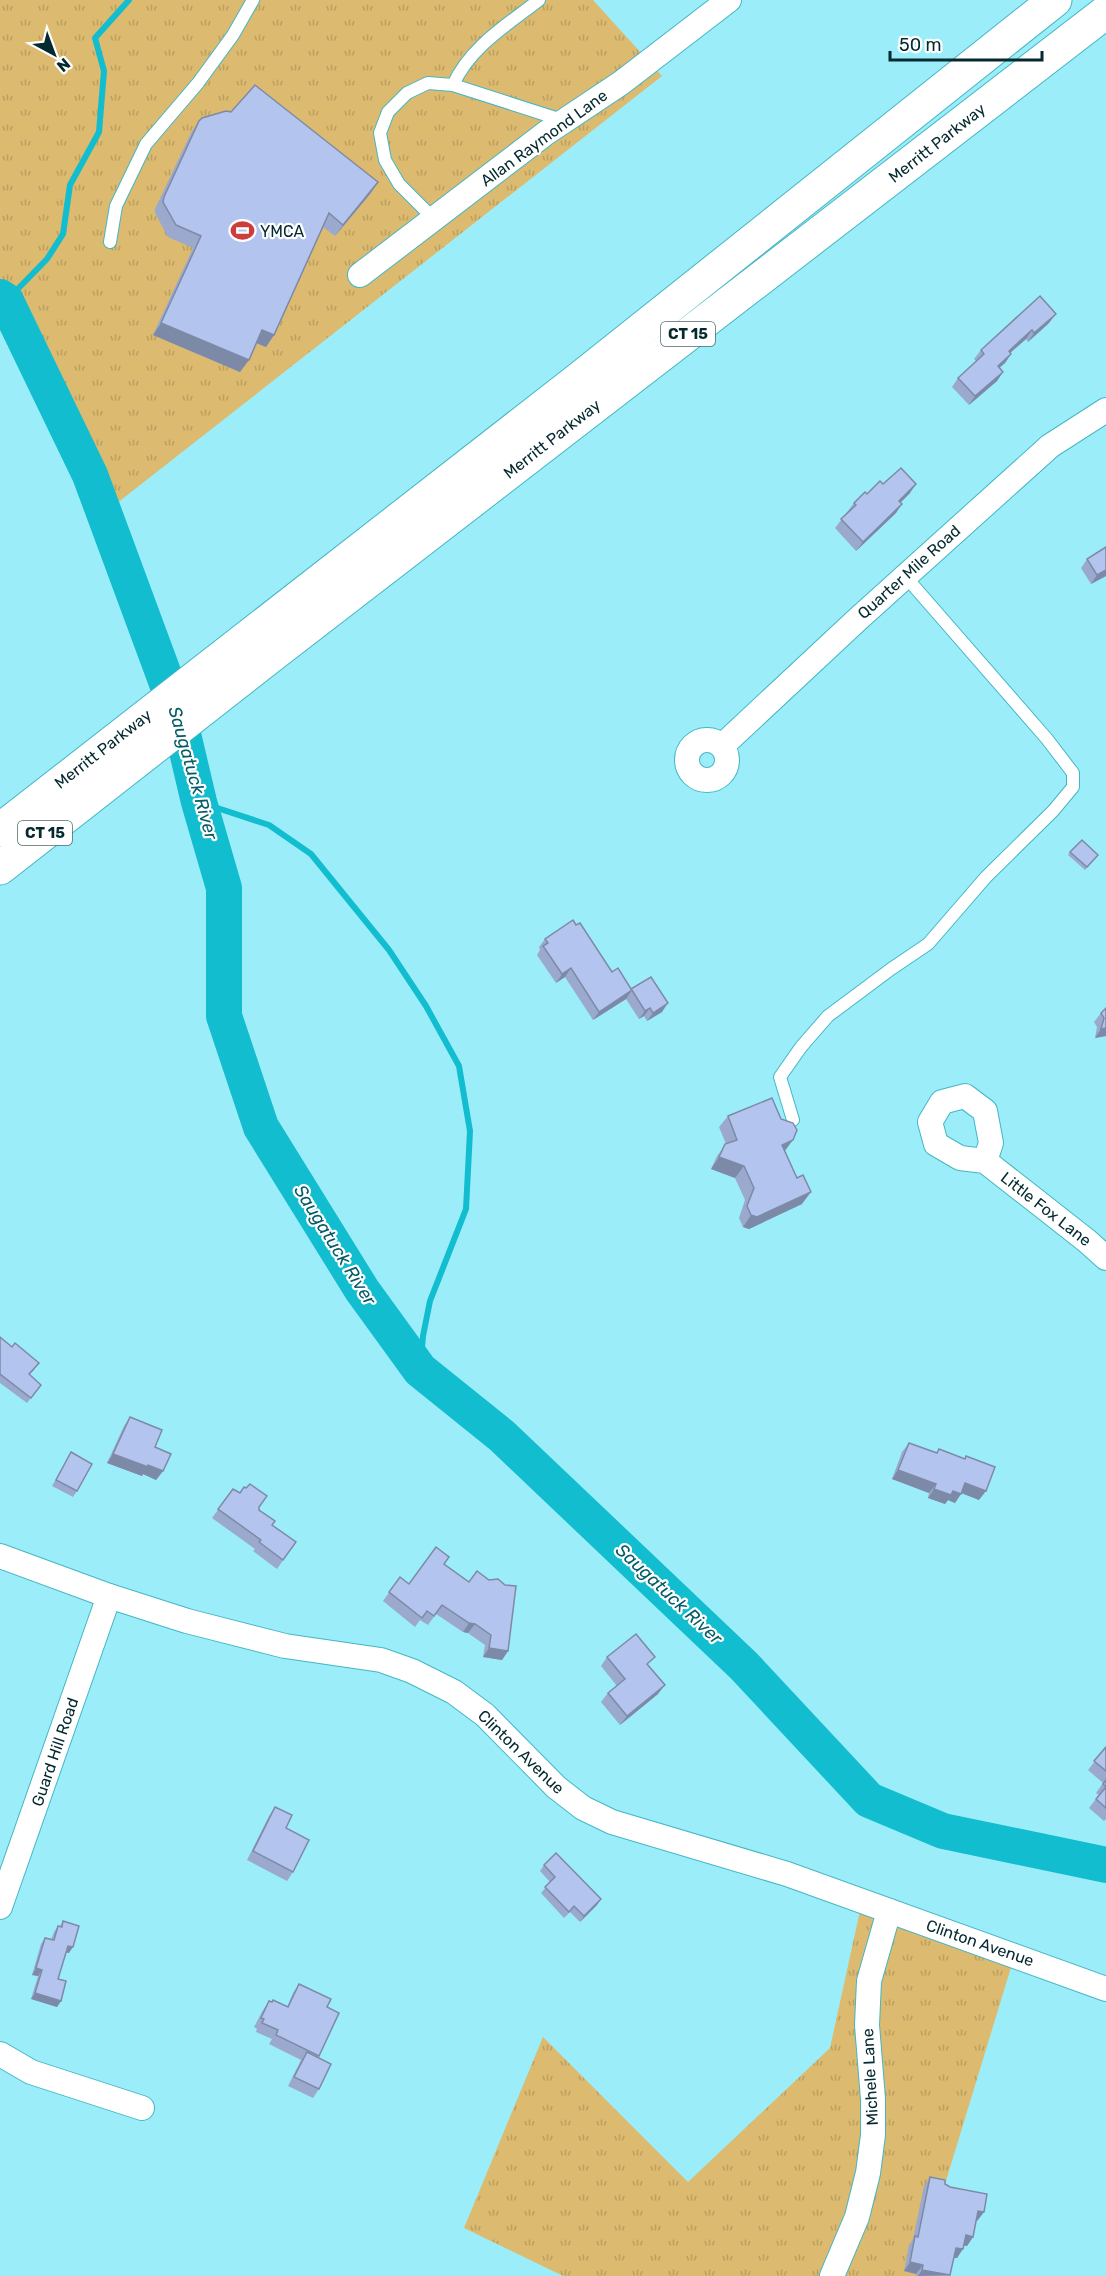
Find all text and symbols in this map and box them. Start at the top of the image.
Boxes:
north arrow [24,24,84,84]
scale bar [890,24,1042,62]
text: 50 m [899,34,942,56]
text: N [53,54,74,76]
street label: Allan Raymond Lane [477,86,611,190]
street label: Merritt Parkway [885,99,989,187]
sports icon: YMCA [229,218,255,244]
place label: YMCA [260,222,305,241]
road number: CT 15 [661,322,715,346]
street label: Merritt Parkway [500,395,604,483]
street label: Quarter Mile Road [854,521,964,623]
water label: Saugatuck River [163,704,223,843]
street label: Merritt Parkway [51,705,155,793]
road number: CT 15 [18,821,72,845]
street label: Little Fox Lane [997,1168,1095,1250]
water label: Saugatuck River [289,1181,381,1310]
water label: Saugatuck River [611,1539,728,1650]
street label: Guard Hill Road [28,1695,82,1809]
street label: Clinton Avenue [474,1706,568,1798]
street label: Clinton Avenue [924,1916,1036,1970]
street label: Michele Lane [858,2028,882,2126]

